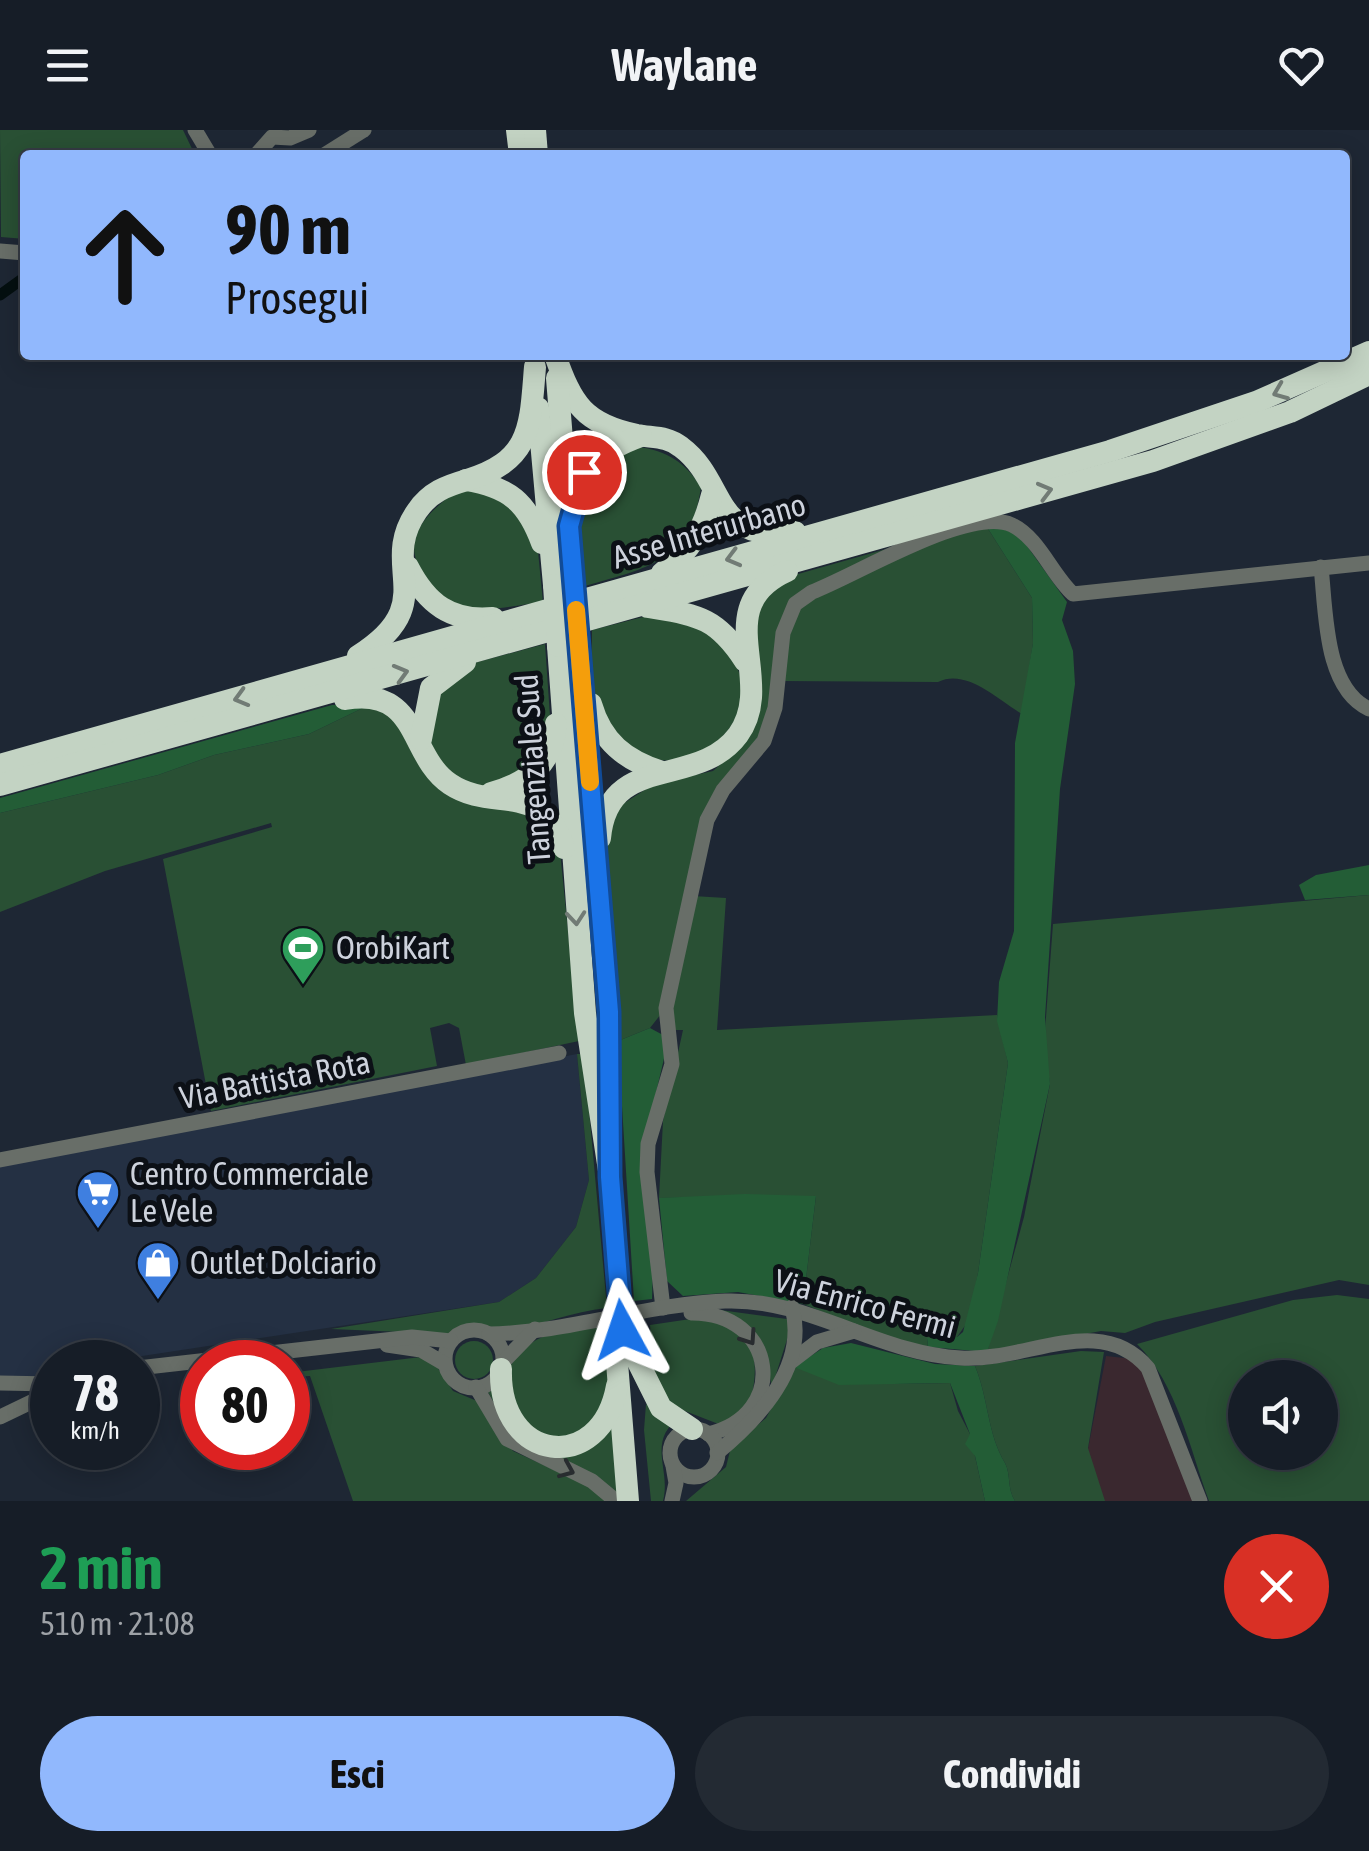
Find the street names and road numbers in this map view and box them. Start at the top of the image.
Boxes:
street label: Asse Interurbano [608,485,810,576]
street label: Tangenziale Sud [507,673,558,865]
street label: Via Battista Rota [177,1043,373,1116]
street label: Via Enrico Fermi [770,1262,960,1345]

